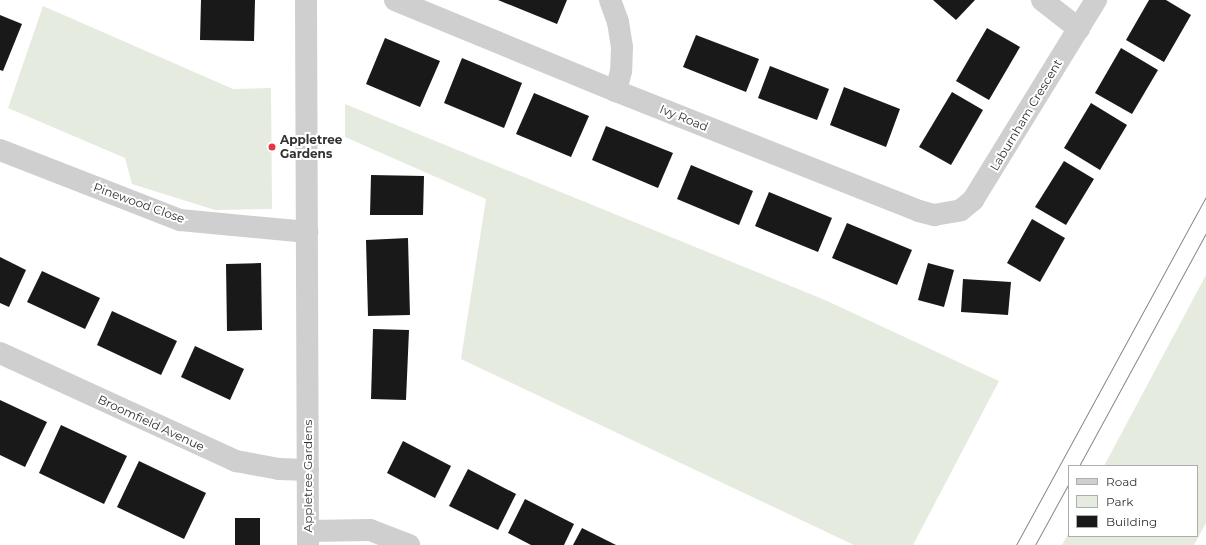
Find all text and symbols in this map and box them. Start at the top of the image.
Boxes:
street label: Laburnham Crescent [987,57,1065,173]
street label: Ivy Road [658,102,710,134]
place label: Appletree Gardens [280,133,342,161]
marker: Appletree Gardens [267,142,277,152]
street label: Pinewood Close [91,180,187,226]
street label: Broomfield Avenue [95,392,207,454]
street label: Appletree Gardens [301,420,315,532]
legend [1068,465,1198,537]
text: Road [1106,474,1137,489]
text: Park [1106,494,1133,509]
text: Building [1106,514,1157,529]

